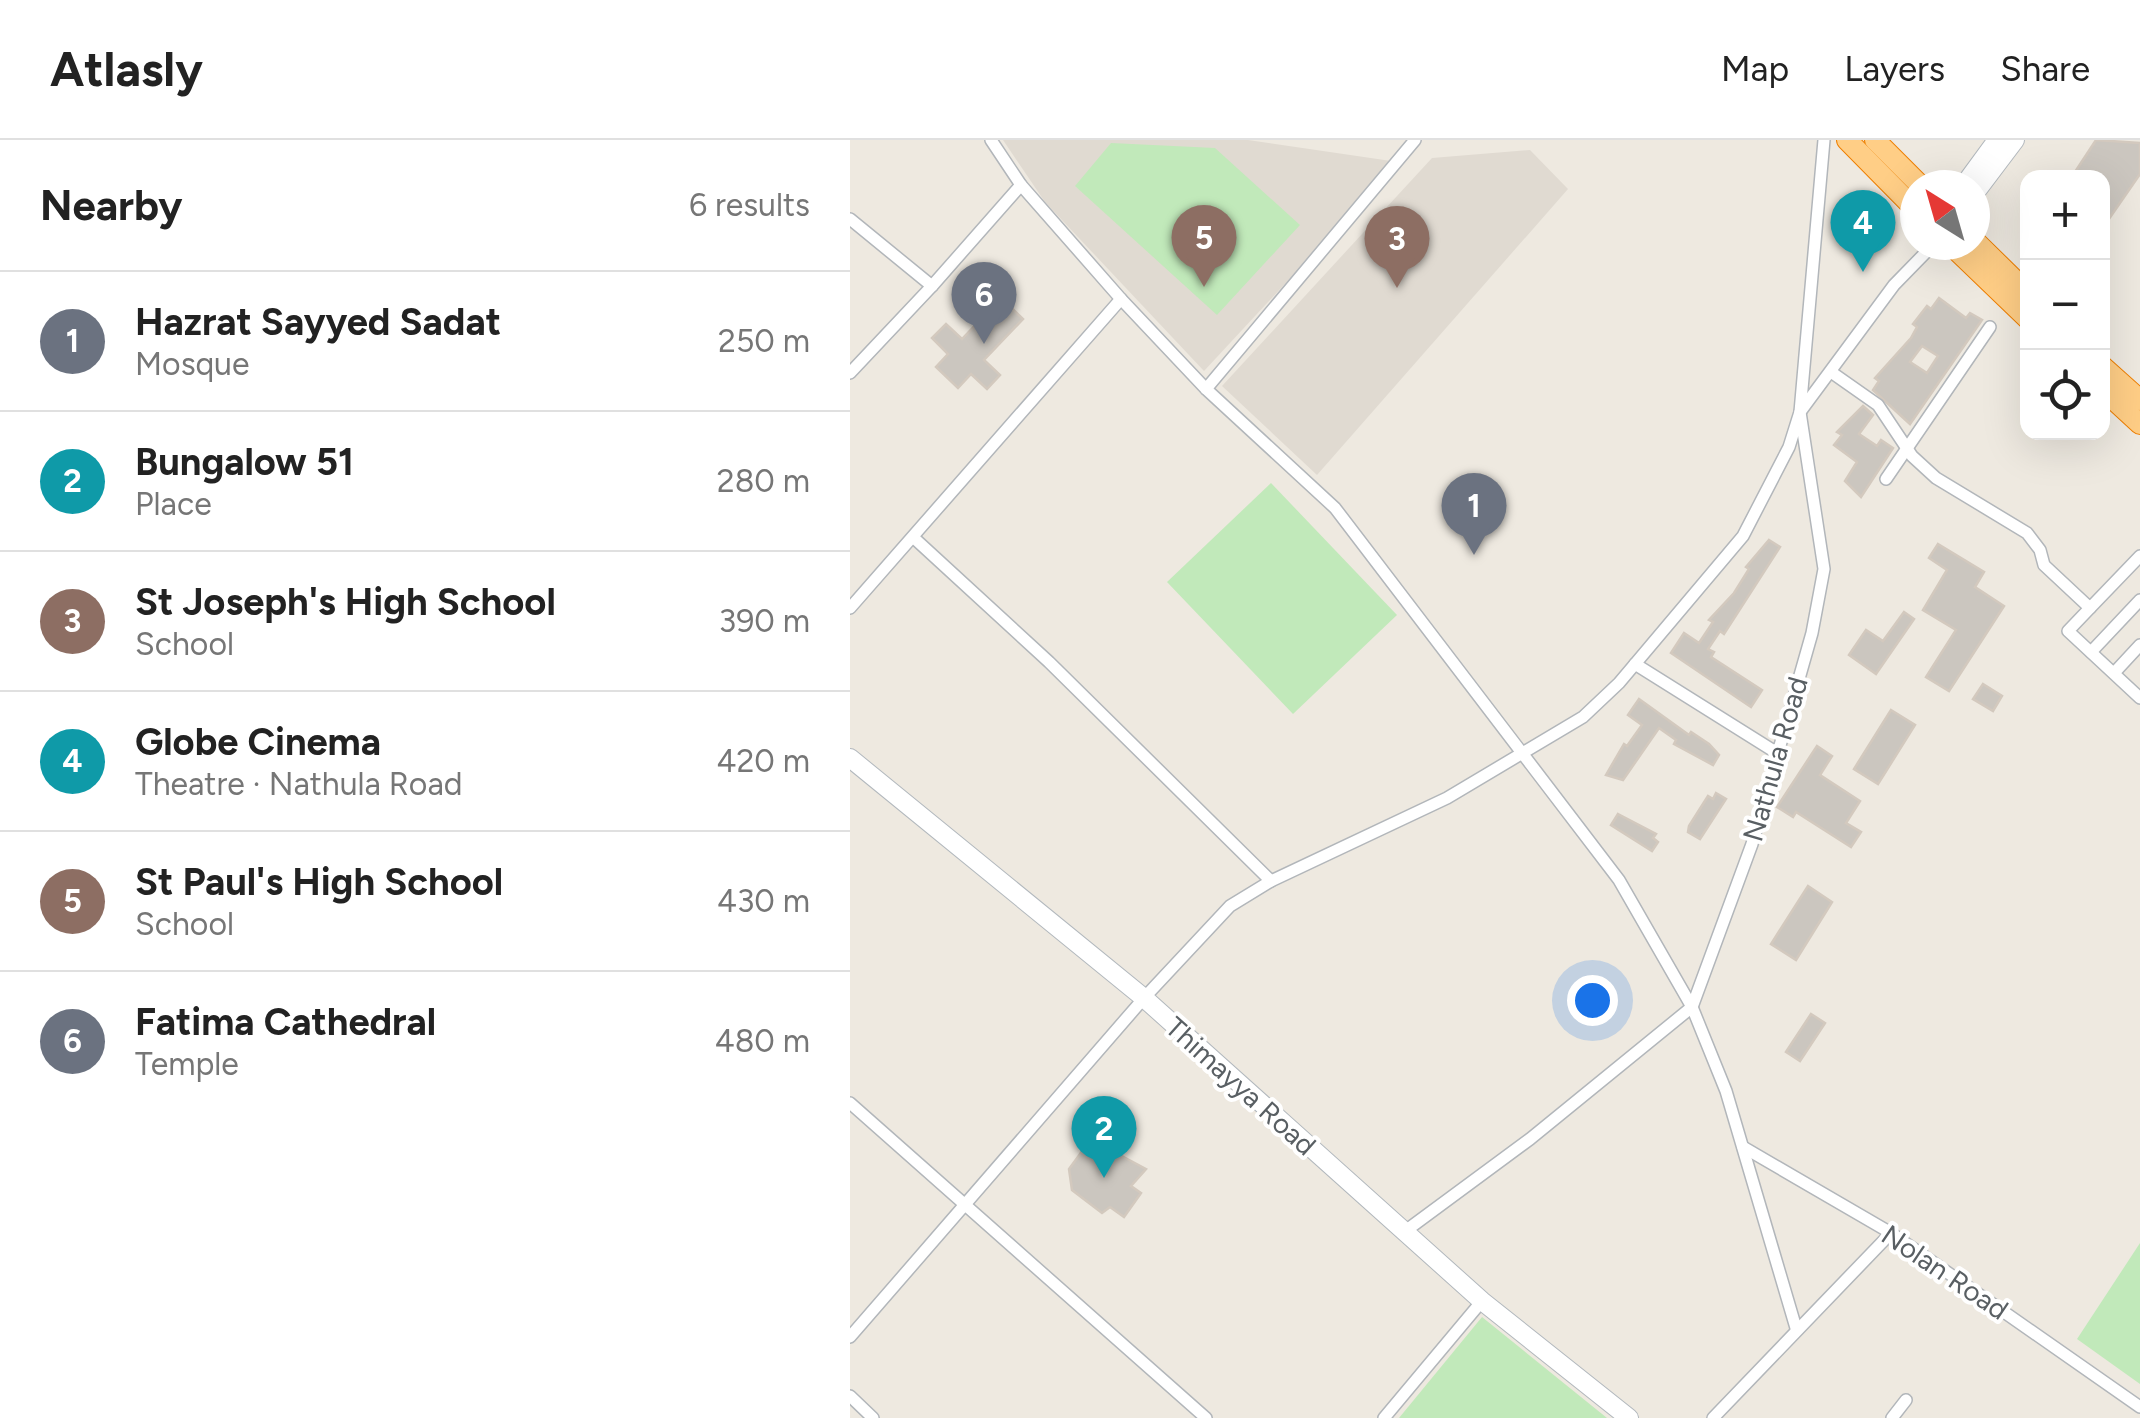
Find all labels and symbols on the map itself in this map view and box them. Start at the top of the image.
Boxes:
north arrow [1900,170,1990,260]
pin: 4 [1830,189,1896,272]
pin: 5 [1172,204,1236,287]
pin: 3 [1364,206,1430,288]
pin: 6 [952,261,1016,344]
pin: 1 [1442,472,1506,555]
street label: Nathula Road [1735,673,1815,845]
your location [1567,975,1618,1026]
street label: Thimayya Road [1159,1010,1323,1162]
pin: 2 [1072,1096,1136,1178]
street label: Nolan Road [1875,1217,2015,1327]

